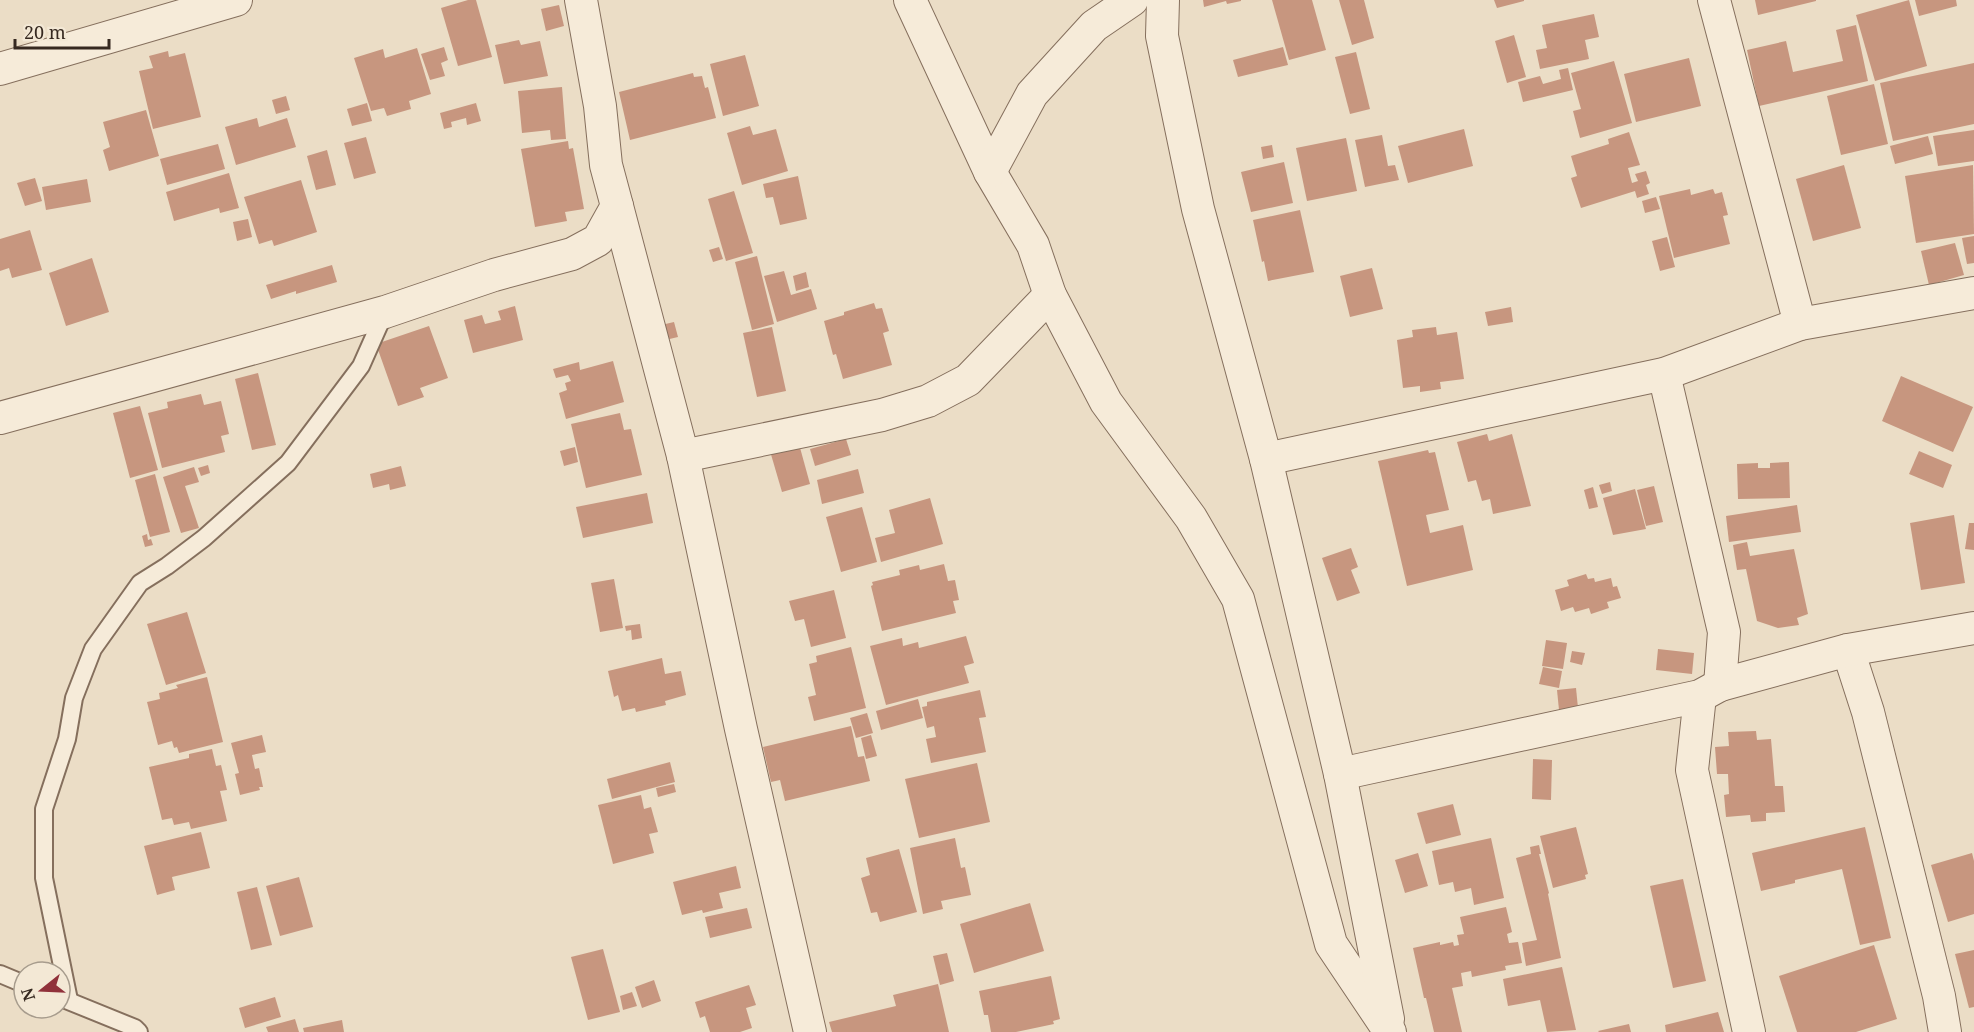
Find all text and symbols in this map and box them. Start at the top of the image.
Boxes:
scale bar [15,12,110,50]
text: 20 m [24,20,66,44]
north arrow [12,960,72,1020]
text: N [15,985,40,1004]

